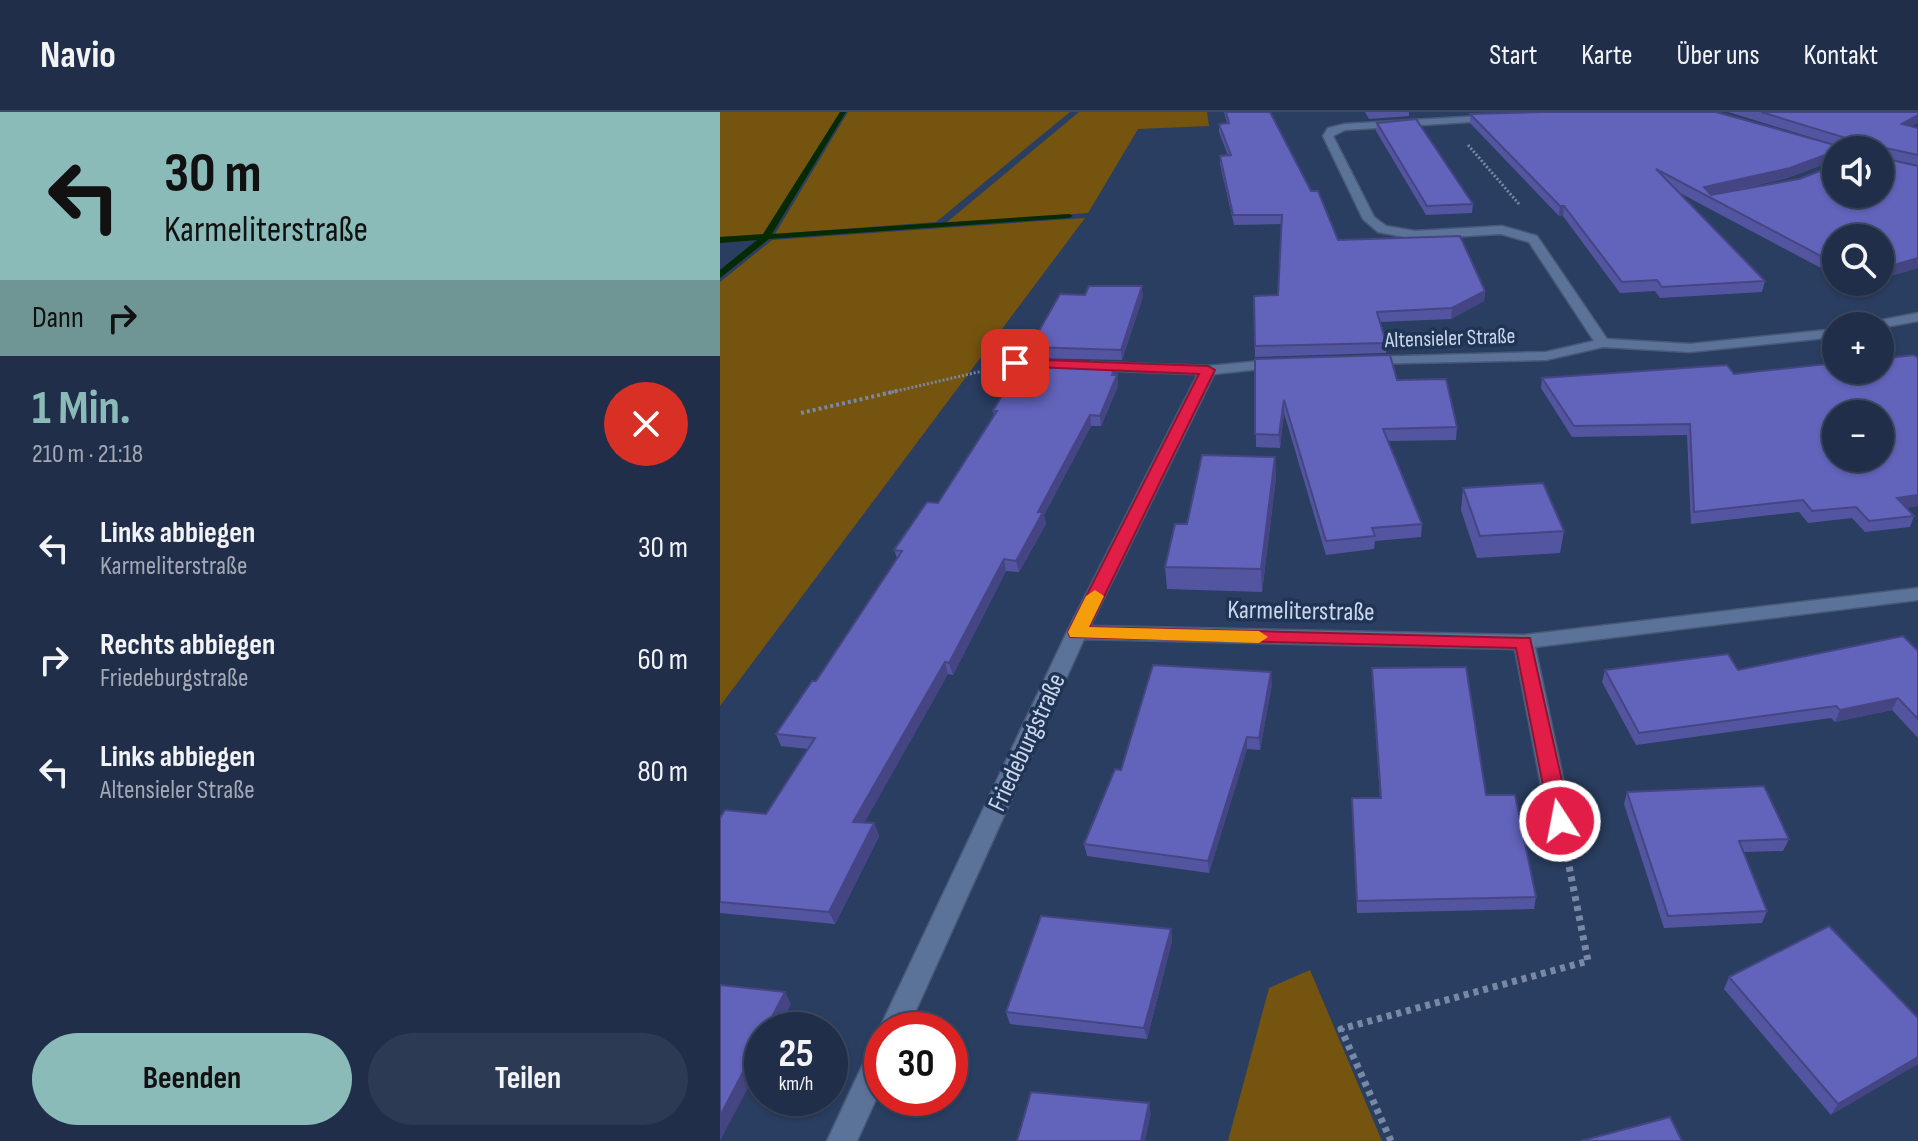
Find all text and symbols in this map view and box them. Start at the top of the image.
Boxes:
text: Navio [40,33,116,78]
text: Start [1489,39,1537,72]
text: Karte [1581,39,1633,72]
text: Über uns [1677,39,1760,72]
text: Kontakt [1804,39,1878,72]
map controls [1822,136,1894,472]
button: sound [1822,136,1894,208]
text: 30 m [164,141,262,208]
icon: left [32,144,136,248]
text: Karmeliterstraße [164,209,368,252]
button: search [1822,224,1894,296]
icon: right [100,296,144,340]
text: Dann [32,300,84,336]
button: + [1822,312,1894,384]
street label: Altensieler Straße [1383,323,1516,354]
pin [981,329,1049,397]
icon: arrive [993,341,1037,385]
text: 1 Min. [32,380,131,437]
button: close [604,382,688,466]
button: − [1822,400,1894,472]
text: 210 m · 21:18 [32,439,143,470]
text: Links abbiegen [100,515,255,551]
icon: left [32,526,76,570]
text: 30 m [638,530,688,566]
text: Karmeliterstraße [100,551,247,582]
street label: Karmeliterstraße [1227,595,1375,628]
text: Rechts abbiegen [100,627,275,663]
icon: right [32,638,76,682]
text: 60 m [637,642,688,678]
text: Friedeburgstraße [100,663,248,694]
street label: Friedeburgstraße [982,669,1073,816]
text: Links abbiegen [100,739,255,775]
icon: left [32,750,76,794]
text: 80 m [637,754,688,790]
text: Altensieler Straße [100,775,255,806]
position arrow [1518,779,1602,863]
speed limit sign: 30 [864,1012,968,1116]
text: 25 [778,1030,814,1078]
button: Beenden [32,1033,352,1125]
button: Teilen [368,1033,688,1125]
text: km/h [779,1072,813,1096]

